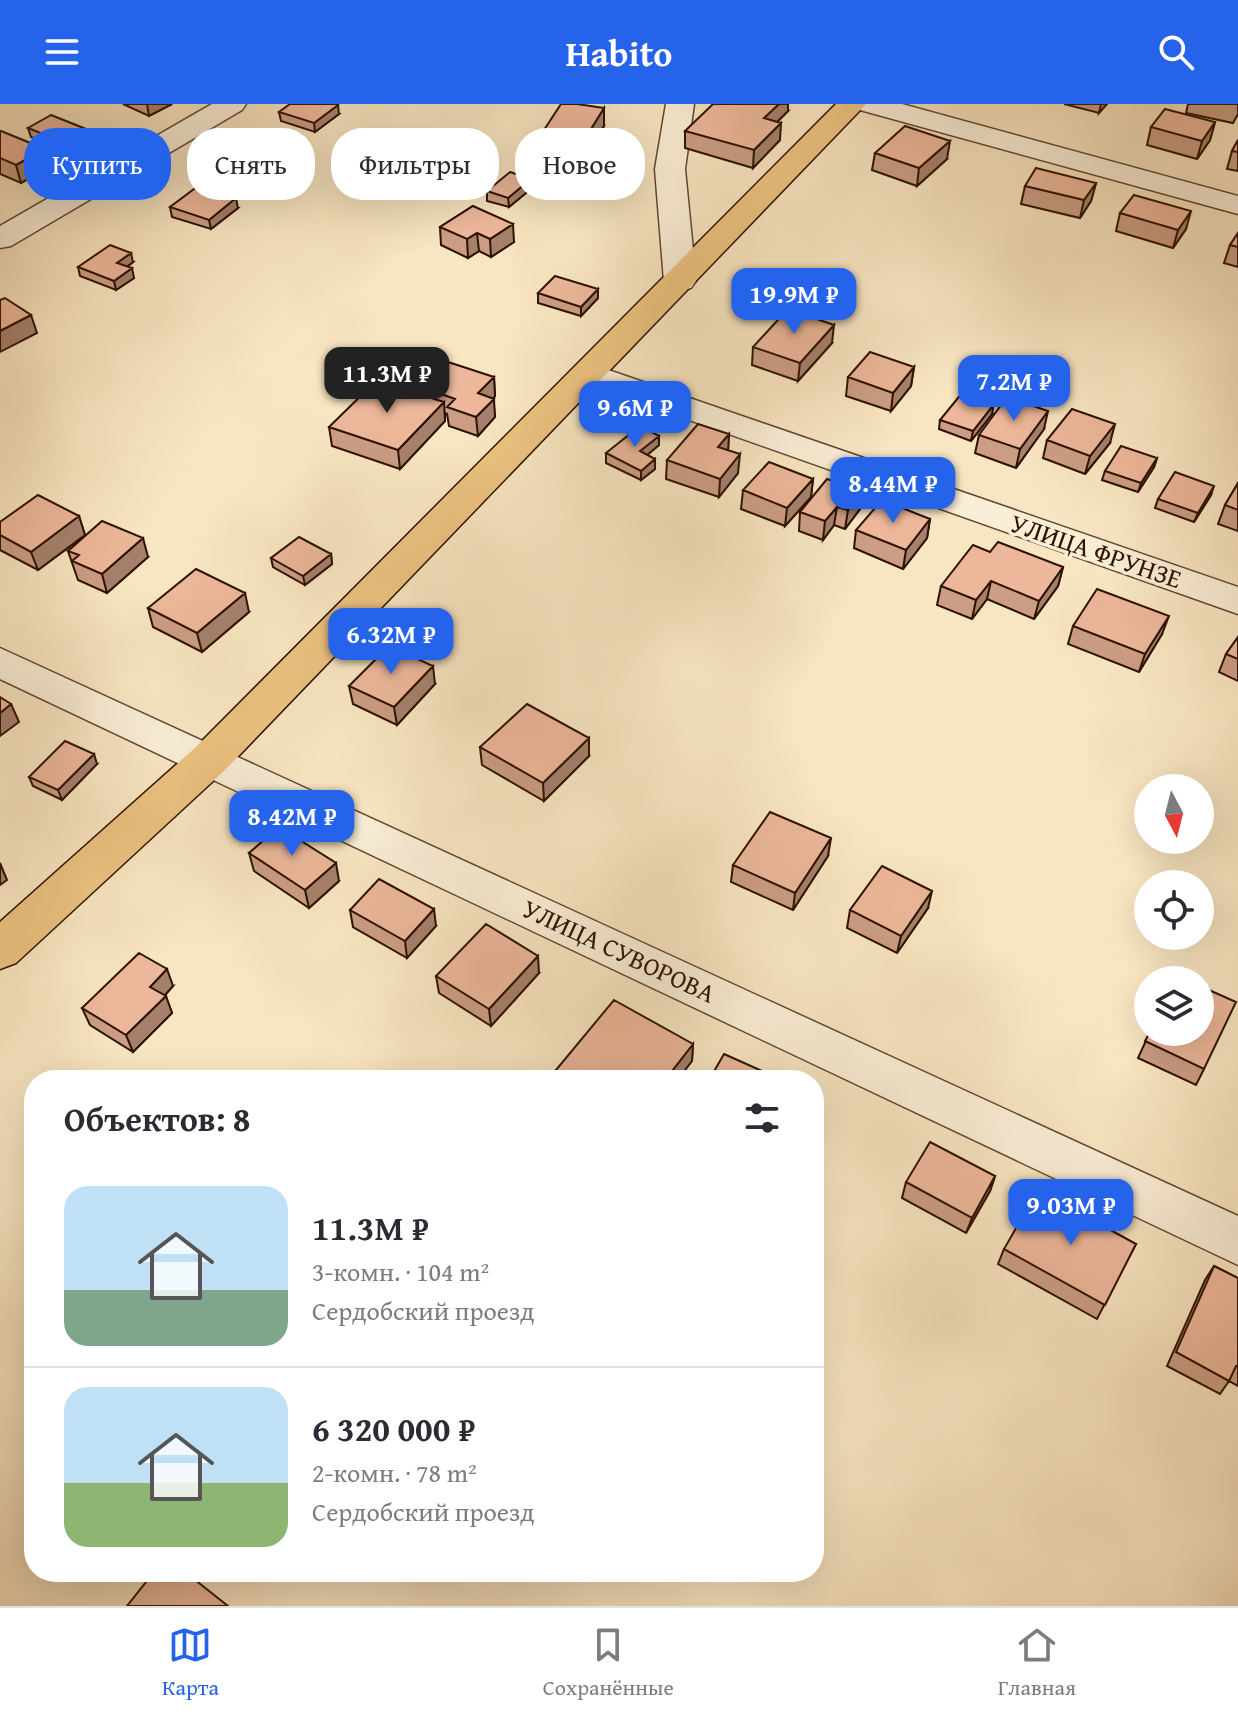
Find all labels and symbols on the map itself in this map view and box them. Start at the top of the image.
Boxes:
pin: 19.9M ₽ [720,268,868,336]
pin: 11.3M ₽ [313,347,461,415]
pin: 7.2M ₽ [949,355,1079,423]
pin: 9.6M ₽ [570,381,700,449]
pin: 8.44M ₽ [819,457,967,525]
street label: УЛИЦА ФРУНЗЕ [1005,503,1187,598]
pin: 6.32M ₽ [317,608,465,676]
north arrow [1134,774,1214,854]
pin: 8.42M ₽ [218,790,366,858]
street label: УЛИЦА СУВОРОВА [516,889,722,1012]
pin: 9.03M ₽ [997,1179,1145,1247]

